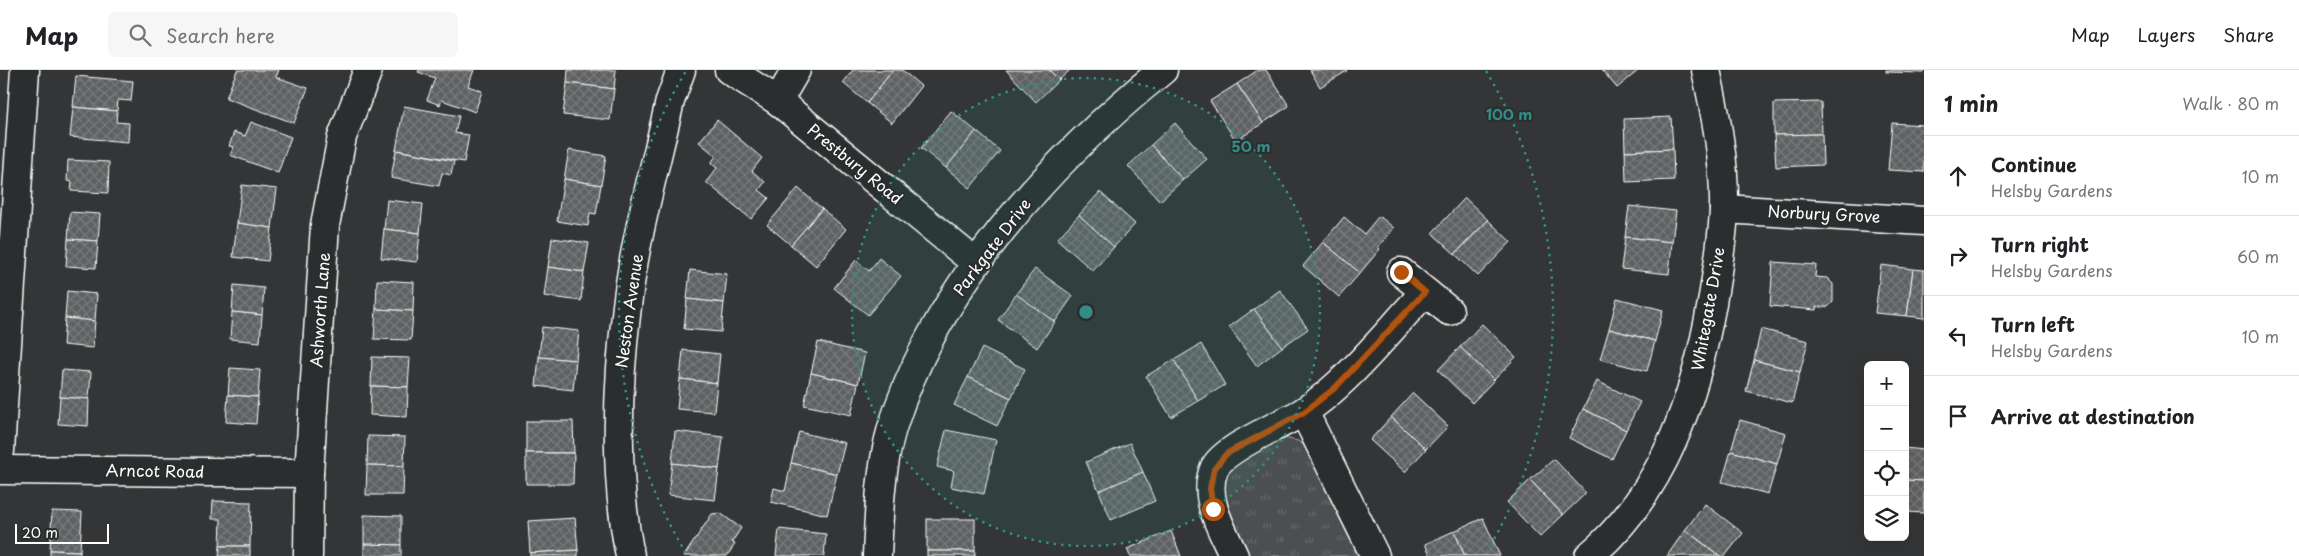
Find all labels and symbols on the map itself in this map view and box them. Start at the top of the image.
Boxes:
text: 100 m [1486,102,1532,125]
street label: Prestbury Road [803,117,908,209]
text: 50 m [1232,134,1270,157]
street label: Parkgate Drive [947,193,1036,300]
street label: Norbury Grove [1767,198,1881,228]
street label: Whitegate Drive [1684,245,1730,372]
street label: Ashworth Lane [303,251,335,368]
street label: Neston Avenue [608,252,648,370]
route end [1390,261,1413,284]
centre of rings [1077,303,1095,321]
street label: Arncot Road [106,457,205,483]
route start [1202,498,1225,521]
scale bar [15,521,109,544]

